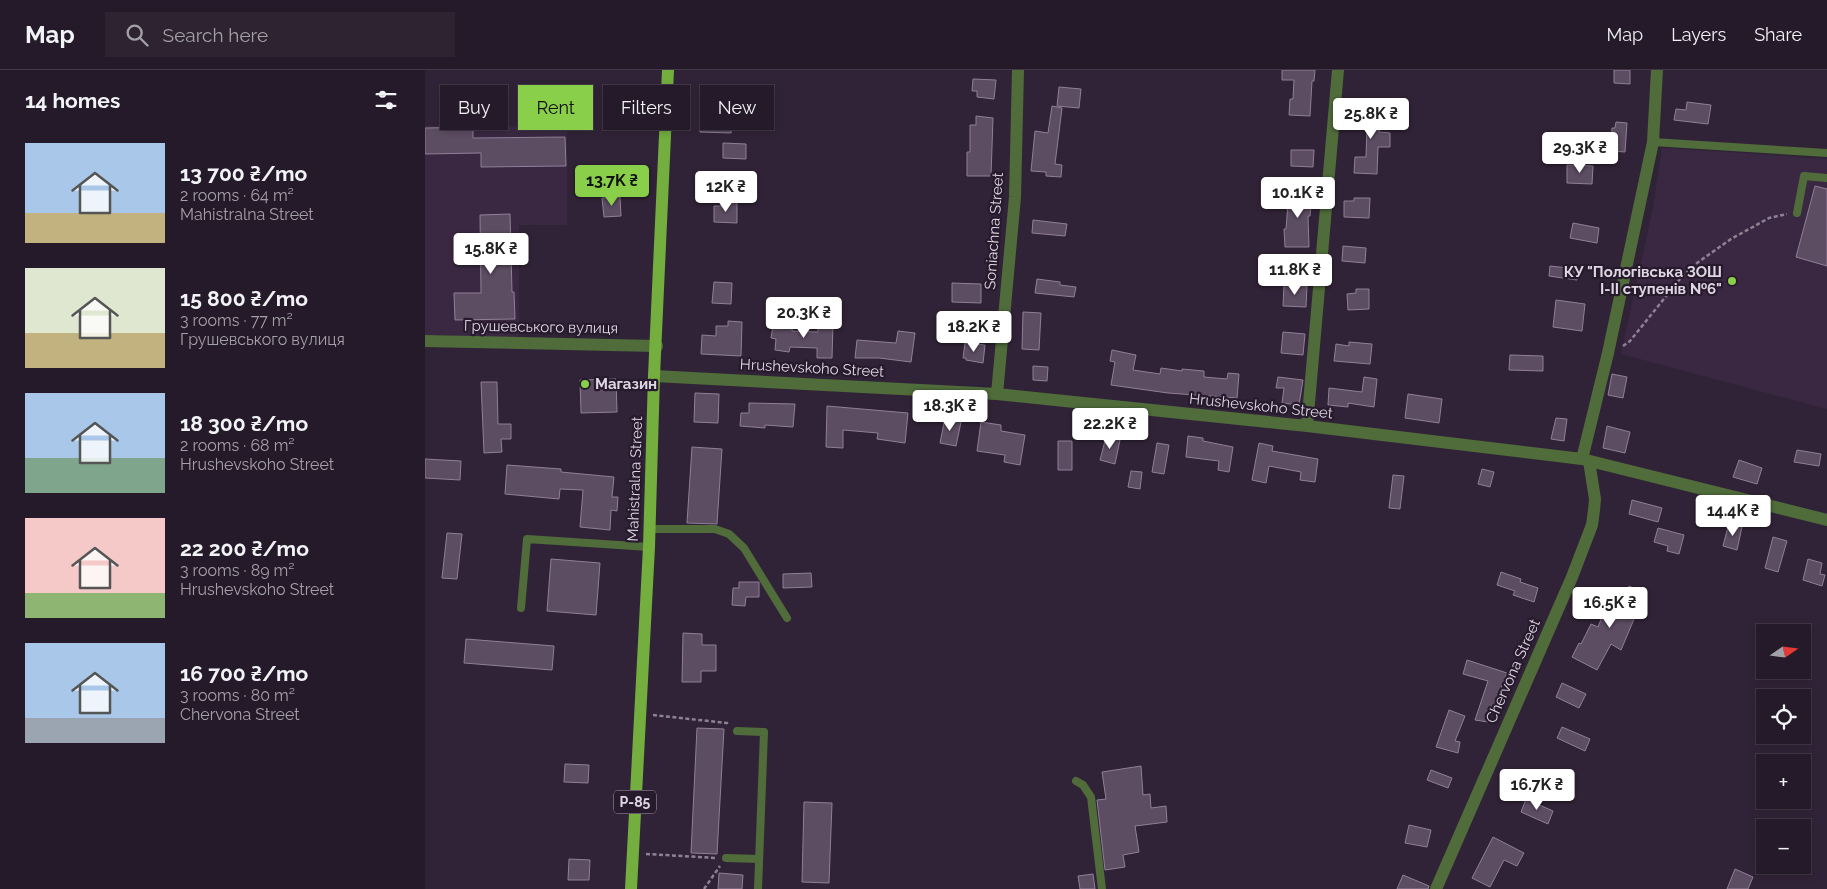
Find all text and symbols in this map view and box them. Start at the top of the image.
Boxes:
search box [105,12,455,57]
text: Map [25,20,75,49]
icon: search [123,21,151,49]
text: Search here [163,24,268,46]
text: Map [1607,24,1643,45]
text: Layers [1671,24,1726,45]
text: Share [1754,24,1802,45]
chip: Buy [440,85,508,130]
chip: Rent [518,85,593,130]
chip: Filters [603,85,690,130]
chip: New [700,85,774,130]
icon: filters [372,86,400,114]
text: 14 homes [25,88,120,113]
pin: 25.8K ₴ [1325,98,1417,140]
text: 25.8K ₴ [1344,104,1398,123]
pin: 29.3K ₴ [1534,132,1626,174]
text: 29.3K ₴ [1553,138,1607,157]
text: 13 700 ₴/mo [180,161,307,186]
icon: home [65,163,125,223]
pin: 13.7K ₴ [566,164,658,207]
pin: 12K ₴ [691,170,761,213]
text: 13.7K ₴ [586,171,638,190]
street label: Soniachna Street [981,172,1007,290]
pin: 10.1K ₴ [1252,176,1344,219]
text: 12K ₴ [706,177,746,196]
text: 10.1K ₴ [1272,183,1324,202]
text: 2 rooms · 64 m² [180,186,294,205]
text: Mahistralna Street [180,205,314,224]
pin: 15.8K ₴ [445,232,537,275]
text: 15.8K ₴ [465,239,517,258]
pin: 11.8K ₴ [1249,254,1341,296]
text: 11.8K ₴ [1269,260,1321,279]
place label: КУ "Пологівська ЗОШ І-ІІ ступенів №6" [1564,263,1722,298]
marker: КУ "Пологівська ЗОШ І-ІІ ступенів №6" [1726,275,1738,287]
text: 15 800 ₴/mo [180,286,308,311]
icon: home [65,288,125,348]
pin: 20.3K ₴ [758,296,850,339]
text: 20.3K ₴ [777,303,831,322]
pin: 18.2K ₴ [928,310,1020,353]
text: 3 rooms · 77 m² [180,311,293,330]
street label: Грушевського вулиця [464,317,618,337]
text: 18.2K ₴ [947,317,1001,336]
text: Грушевського вулиця [180,330,345,349]
street label: Hrushevskoho Street [739,355,885,381]
place label: Магазин [595,375,657,393]
marker: Магазин [579,378,591,390]
pin: 18.3K ₴ [904,390,996,432]
street label: Hrushevskoho Street [1188,390,1334,422]
text: 18.3K ₴ [924,396,977,415]
pin: 22.2K ₴ [1064,408,1156,450]
text: 18 300 ₴/mo [180,411,308,436]
icon: home [65,413,125,473]
text: 22.2K ₴ [1083,414,1137,433]
street label: Mahistralna Street [624,416,646,542]
text: 2 rooms · 68 m² [180,436,295,455]
text: Hrushevskoho Street [180,455,334,474]
pin: 14.4K ₴ [1687,494,1779,537]
text: 14.4K ₴ [1707,501,1759,520]
text: 22 200 ₴/mo [180,536,309,561]
icon: home [65,538,125,598]
text: 3 rooms · 89 m² [180,561,295,580]
text: Hrushevskoho Street [180,580,334,599]
pin: 16.5K ₴ [1564,586,1656,629]
text: 16.5K ₴ [1584,593,1636,612]
street label: Chervona Street [1482,616,1544,726]
north arrow [1756,624,1811,679]
map controls [1756,624,1811,874]
text: 16 700 ₴/mo [180,661,308,686]
icon: home [65,663,125,723]
text: 3 rooms · 80 m² [180,686,295,705]
button: locate [1756,689,1811,744]
text: Chervona Street [180,705,300,724]
button: + [1756,754,1811,809]
pin: 16.7K ₴ [1491,768,1583,811]
text: 16.7K ₴ [1511,775,1563,794]
road number: Р-85 [614,790,656,814]
button: − [1756,819,1811,874]

